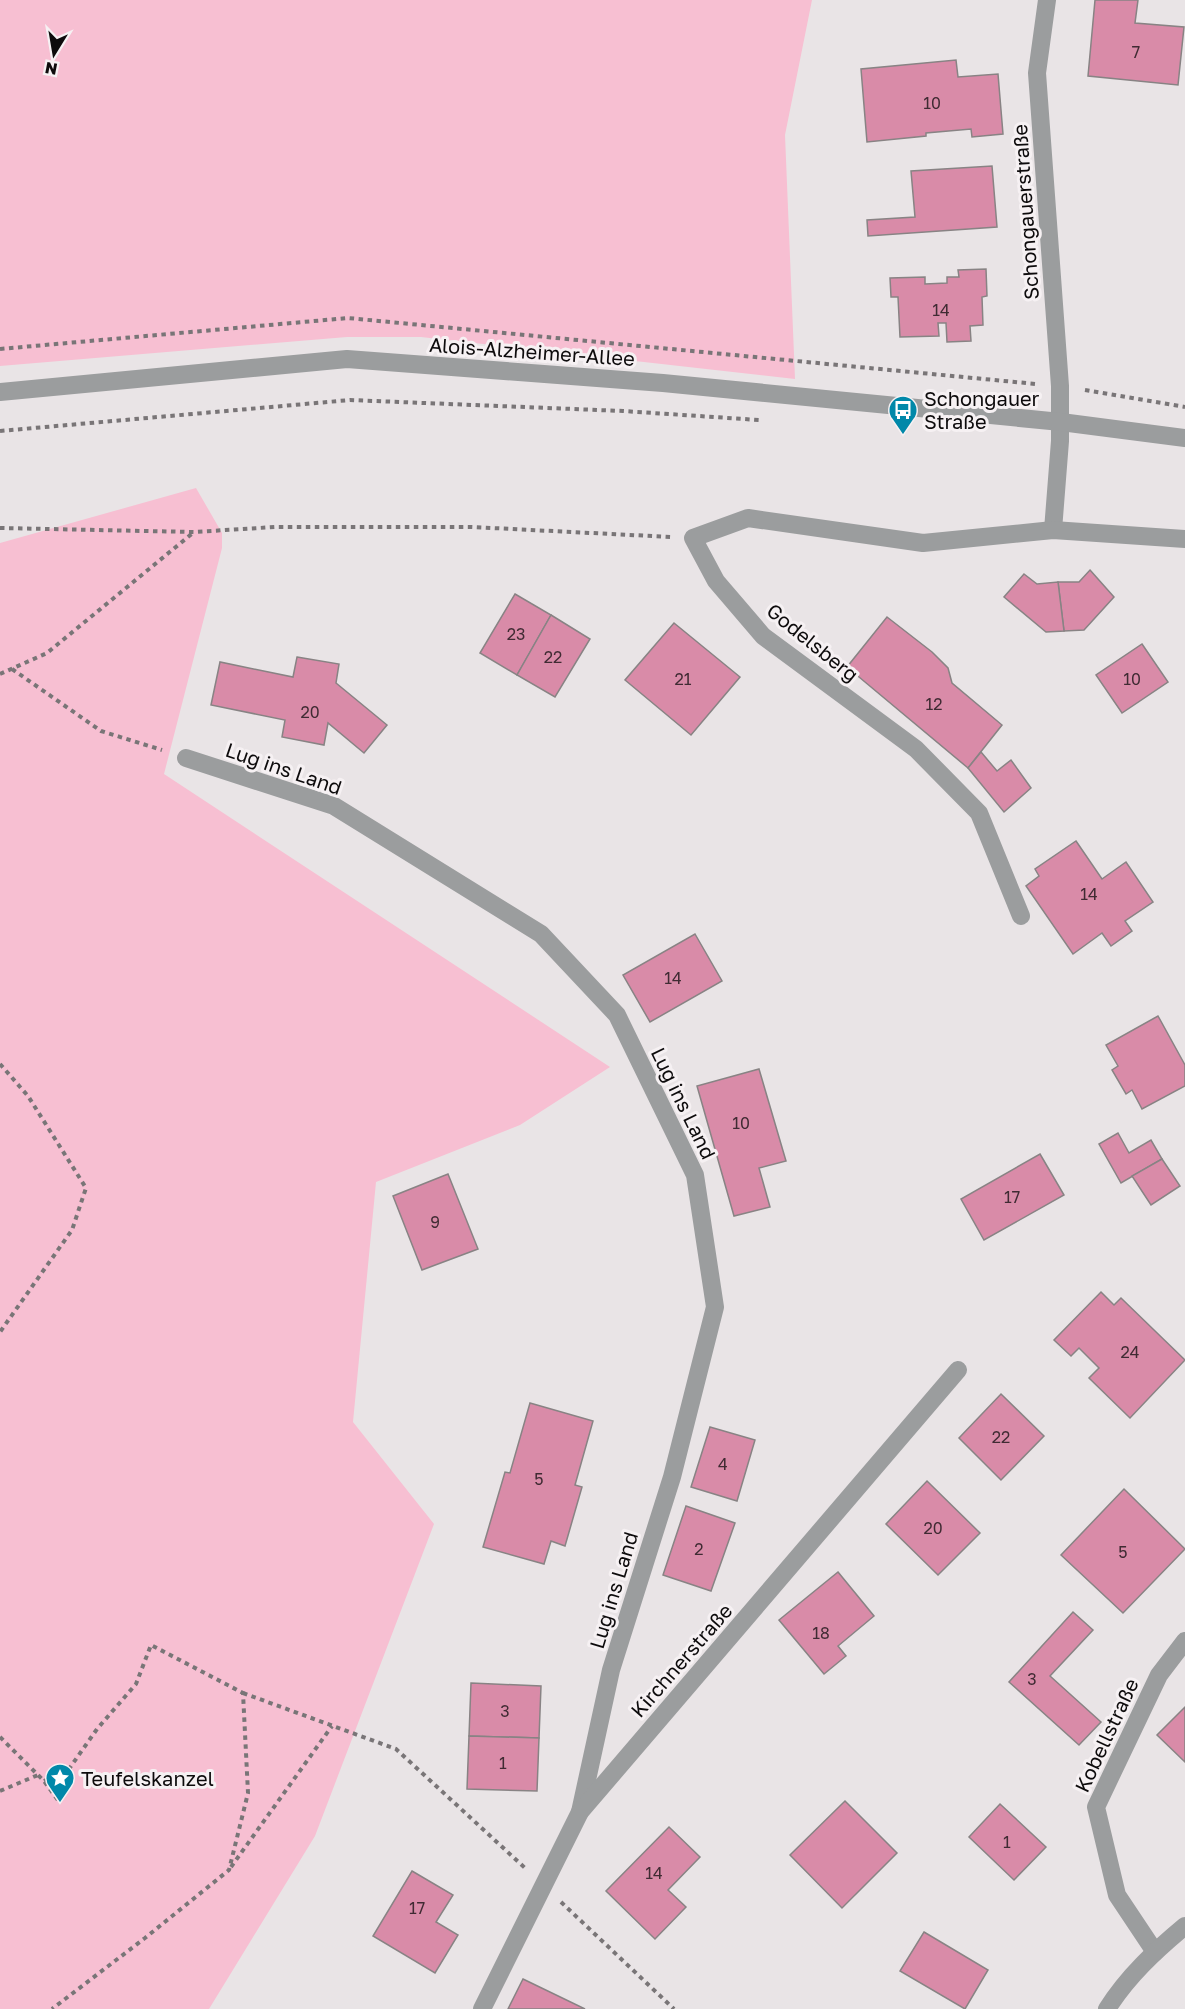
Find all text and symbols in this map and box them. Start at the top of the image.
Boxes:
north arrow [24,24,84,84]
house number: 7 [1132,42,1140,62]
text: N [43,58,59,80]
house number: 10 [923,93,941,113]
street label: Schongauerstraße [1007,123,1043,301]
house number: 14 [932,300,950,320]
street label: Alois-Alzheimer-Allee [428,332,636,370]
place label: Schongauer Straße [924,386,1040,433]
bus stop icon: Schongauer Straße [887,394,919,436]
street label: Godelsberg [762,598,864,686]
house number: 23 [507,624,525,644]
house number: 22 [544,647,562,667]
house number: 21 [674,669,692,689]
house number: 10 [1123,669,1141,689]
house number: 12 [925,694,943,714]
house number: 20 [300,702,320,722]
street label: Lug ins Land [223,737,345,799]
house number: 14 [1080,884,1098,904]
house number: 14 [664,968,682,988]
street label: Lug ins Land [647,1043,721,1163]
house number: 10 [732,1113,750,1133]
house number: 17 [1004,1187,1020,1207]
house number: 9 [430,1212,440,1232]
house number: 24 [1120,1342,1140,1362]
house number: 22 [992,1427,1010,1447]
house number: 4 [718,1454,728,1474]
house number: 5 [534,1469,544,1489]
house number: 20 [923,1518,943,1538]
street label: Lug ins Land [584,1529,642,1651]
house number: 2 [694,1539,704,1559]
house number: 5 [1118,1542,1128,1562]
street label: Kirchnerstraße [625,1598,737,1722]
house number: 18 [812,1623,830,1643]
house number: 3 [1027,1669,1037,1689]
street label: Kobellstraße [1069,1674,1143,1796]
house number: 3 [500,1701,510,1721]
house number: 1 [499,1753,507,1773]
place icon: Teufelskanzel [44,1762,76,1804]
place label: Teufelskanzel [81,1766,214,1790]
house number: 1 [1003,1832,1011,1852]
house number: 14 [645,1863,663,1883]
house number: 17 [409,1898,425,1918]

